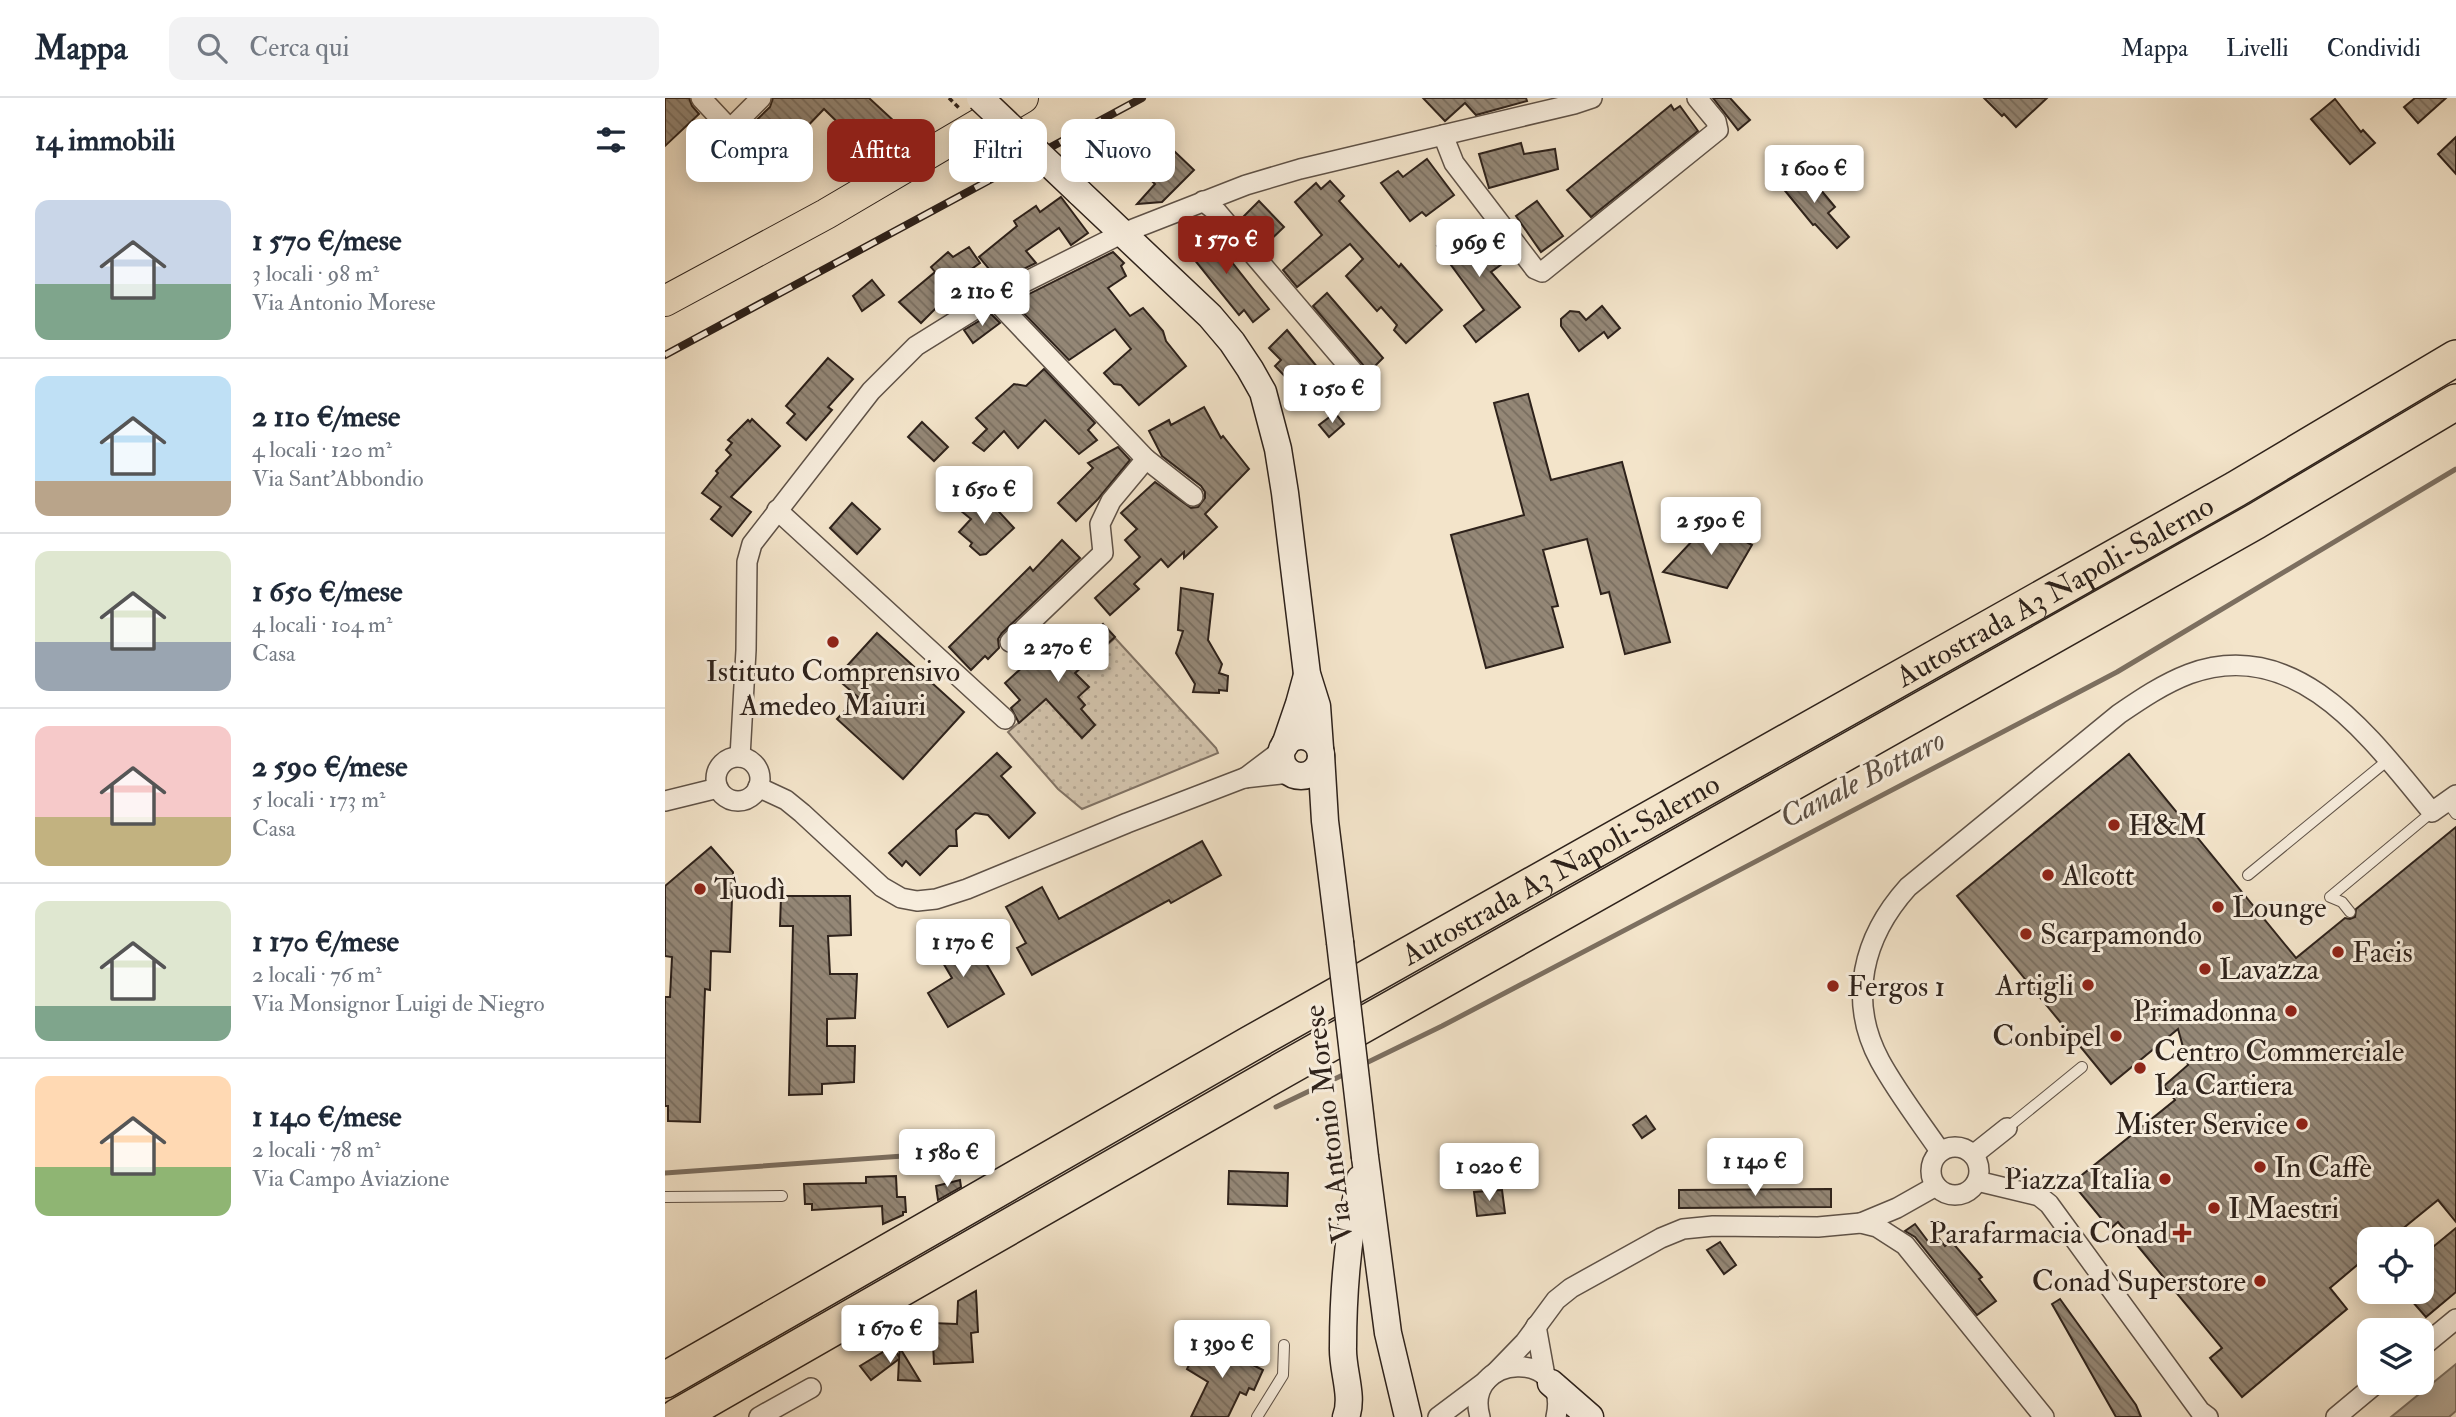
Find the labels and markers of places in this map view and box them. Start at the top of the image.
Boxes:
pin: 1 600 € [1749,146,1879,205]
pin: 1 570 € [1161,216,1291,276]
pin: 969 € [1430,220,1528,279]
pin: 2 110 € [917,268,1047,328]
pin: 1 050 € [1267,366,1397,425]
pin: 1 650 € [919,466,1049,526]
pin: 2 590 € [1646,498,1776,557]
pin: 2 270 € [993,624,1123,684]
marker: Istituto Comprensivo Amedeo Maiuri [825,634,841,650]
place label: Istituto Comprensivo Amedeo Maiuri [706,653,960,724]
place label: H&M [2128,807,2207,844]
marker: H&M [2106,817,2122,833]
place label: Alcott [2061,857,2135,894]
marker: Alcott [2040,867,2056,883]
place label: Tuodì [714,871,786,908]
marker: Tuodì [692,881,708,897]
place label: Lounge [2232,889,2327,926]
marker: Lounge [2210,899,2226,915]
place label: Scarpamondo [2040,916,2202,953]
pin: 1 170 € [898,920,1028,979]
marker: Scarpamondo [2018,926,2034,942]
place label: Facis [2352,934,2413,971]
marker: Facis [2330,944,2346,960]
place label: Lavazza [2219,951,2320,988]
marker: Lavazza [2197,961,2213,977]
place label: Artigli [1995,967,2074,1004]
place label: Fergos 1 [1847,968,1945,1005]
marker: Artigli [2080,977,2096,993]
marker: Fergos 1 [1825,978,1841,994]
place label: Primadonna [2132,993,2278,1030]
marker: Primadonna [2283,1003,2299,1019]
place label: Conbipel [1992,1018,2102,1055]
marker: Conbipel [2108,1028,2124,1044]
place label: Centro Commerciale La Cartiera [2154,1033,2404,1104]
marker: Centro Commerciale La Cartiera [2132,1060,2148,1076]
place label: Mister Service [2115,1106,2288,1143]
marker: Mister Service [2294,1116,2310,1132]
pin: 1 580 € [882,1130,1012,1189]
pin: 1 140 € [1690,1138,1820,1198]
pin: 1 020 € [1424,1144,1554,1203]
place label: In Caffè [2274,1149,2372,1186]
marker: In Caffè [2252,1159,2268,1175]
place label: Piazza Italia [2004,1161,2152,1198]
marker: Piazza Italia [2157,1171,2173,1187]
place label: I Maestri [2228,1190,2339,1227]
marker: I Maestri [2206,1200,2222,1216]
place label: Parafarmacia Conad [1929,1215,2168,1252]
marker: Parafarmacia Conad [2174,1225,2190,1241]
place label: Conad Superstore [2032,1263,2246,1300]
marker: Conad Superstore [2252,1273,2268,1289]
pin: 1 670 € [825,1306,955,1365]
pin: 1 390 € [1157,1320,1287,1380]

